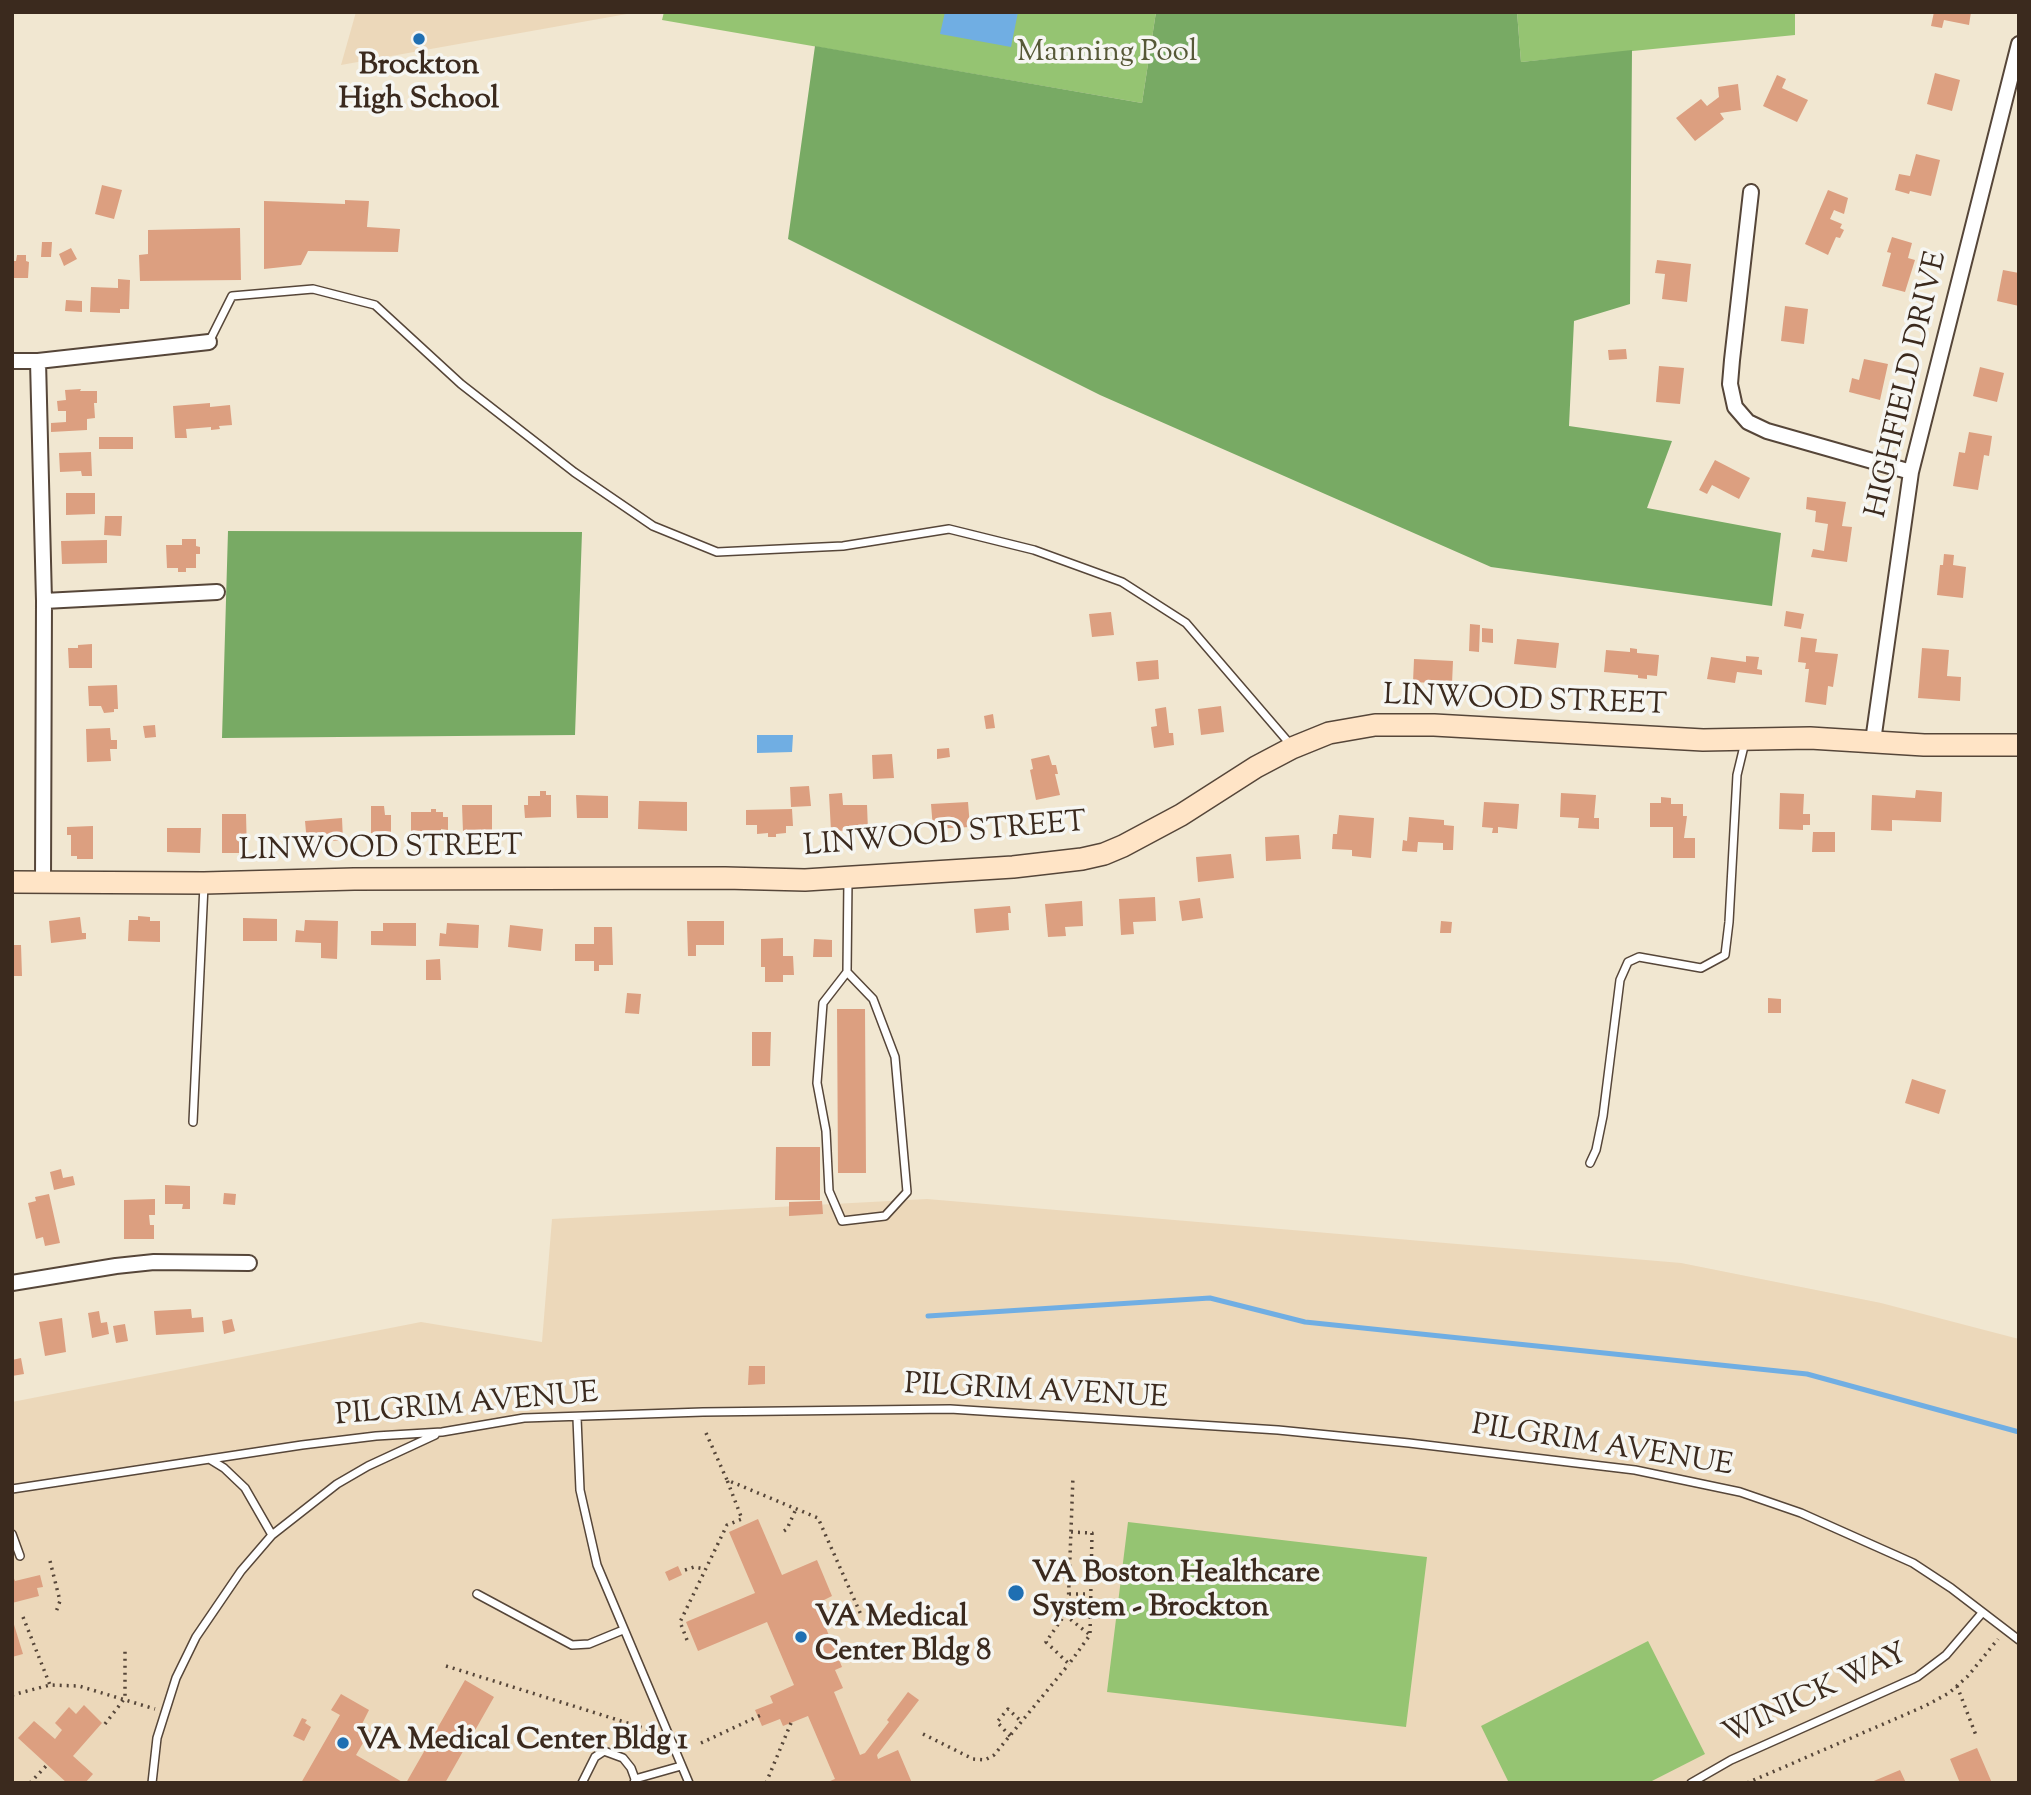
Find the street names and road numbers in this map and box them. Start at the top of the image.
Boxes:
street label: HIGHFIELD DRIVE [1861,248,1957,522]
street label: LINWOOD STREET [1383,680,1667,726]
street label: LINWOOD STREET [802,807,1088,867]
street label: LINWOOD STREET [239,831,523,871]
street label: PILGRIM AVENUE [903,1369,1169,1419]
street label: PILGRIM AVENUE [334,1378,600,1436]
street label: PILGRIM AVENUE [1469,1410,1735,1486]
street label: WINICK WAY [1718,1637,1914,1755]

